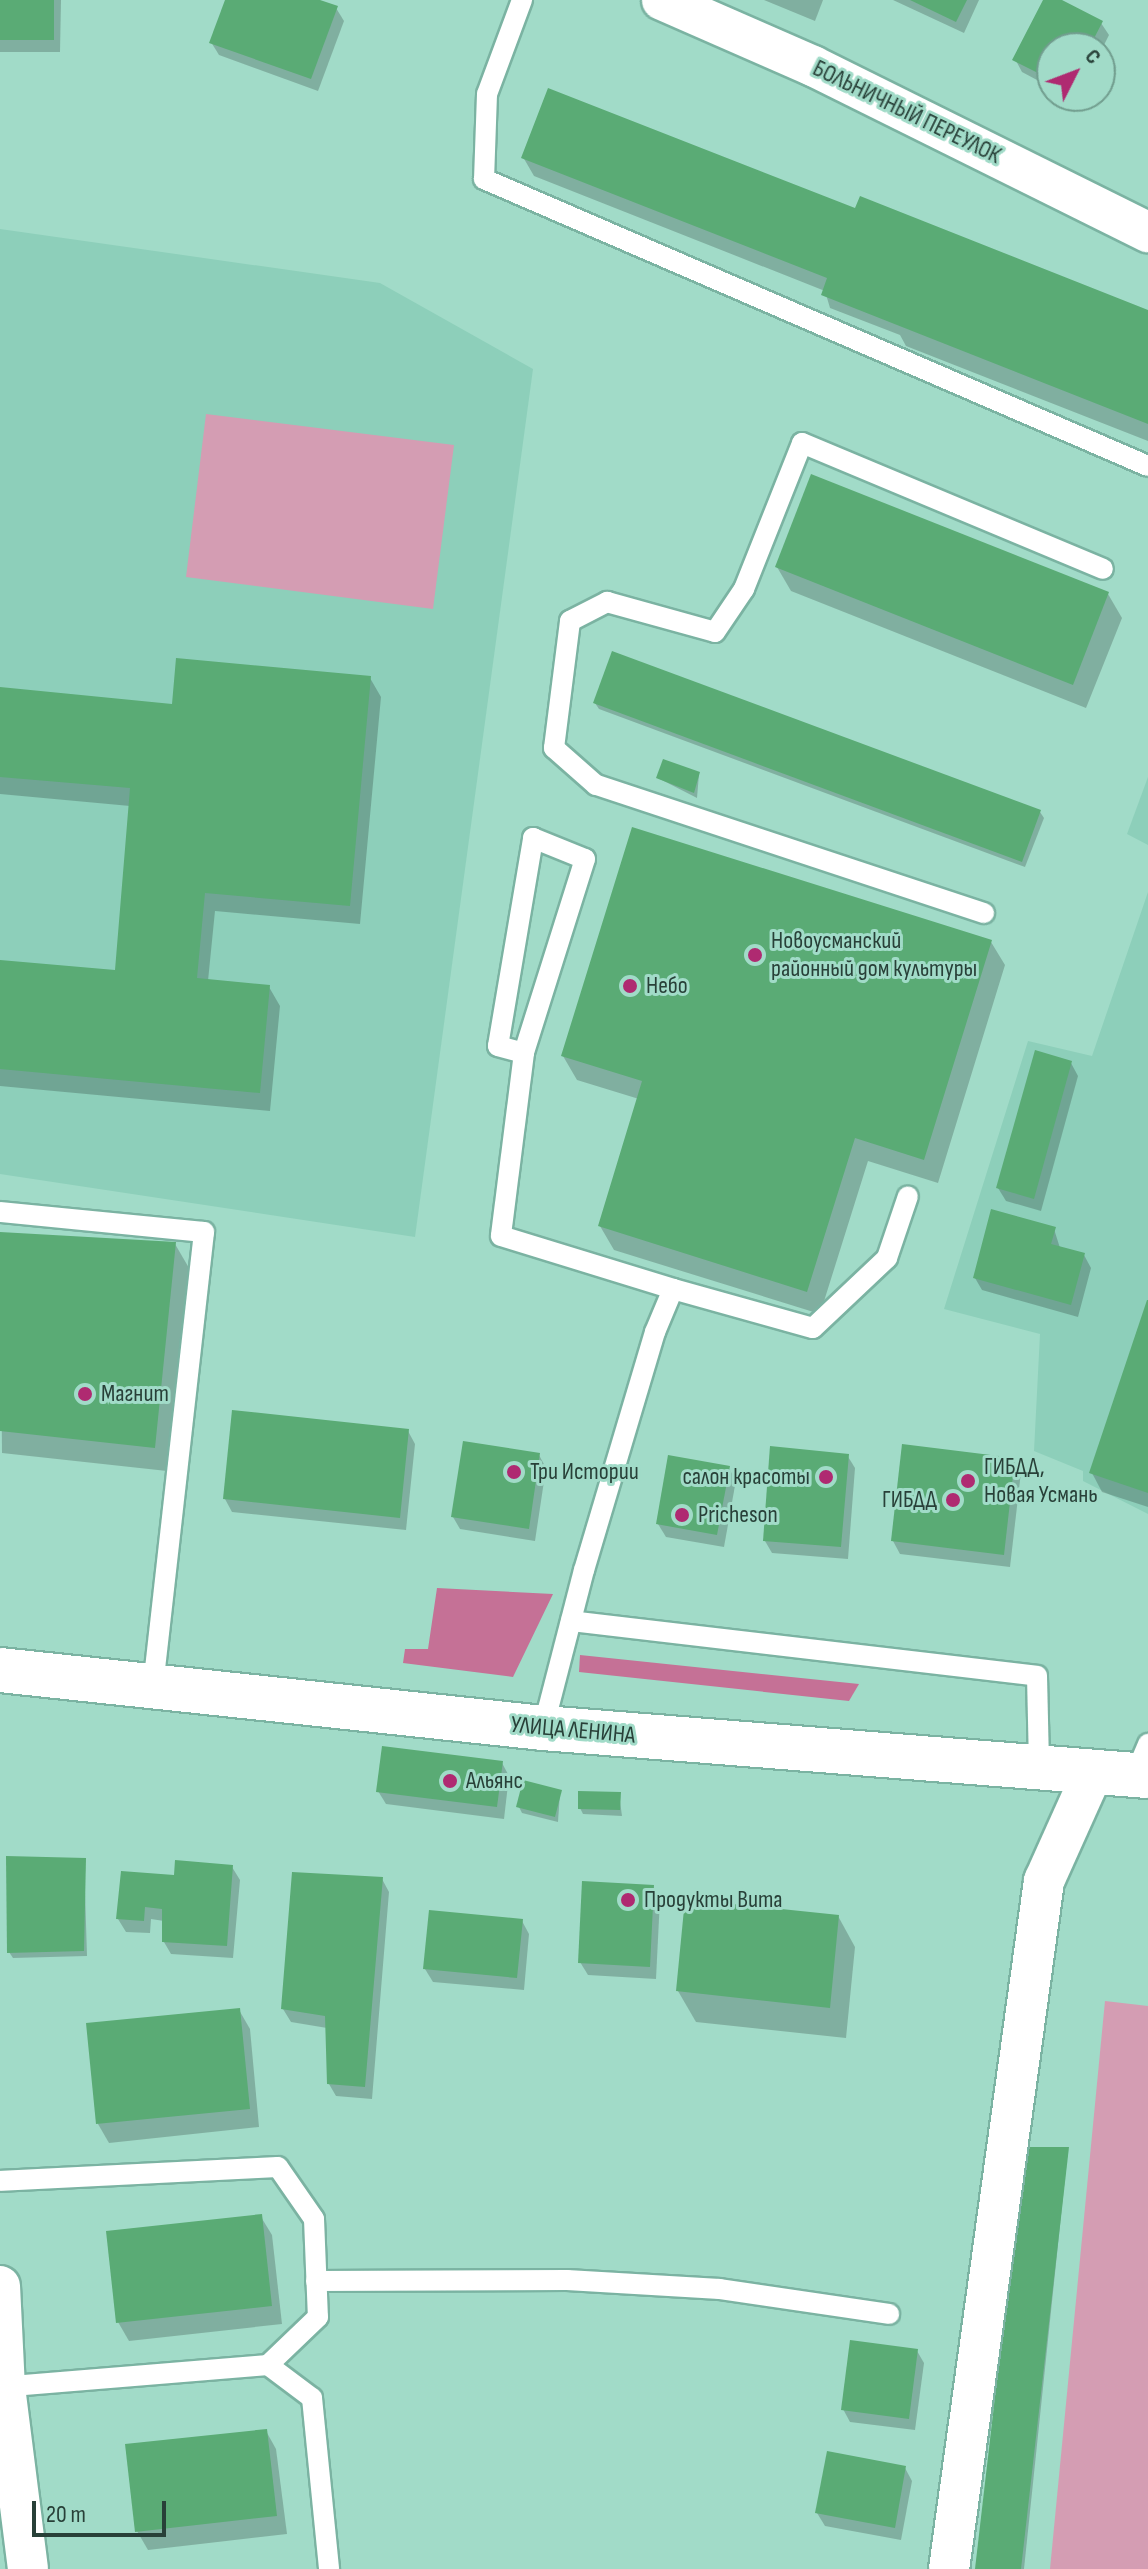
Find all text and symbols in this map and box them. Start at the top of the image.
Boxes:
north arrow [1036,32,1116,112]
text: С [1079,44,1107,70]
street label: БОЛЬНИЧНЫЙ ПЕРЕУЛОК [808,54,1006,170]
place label: Новоусманский районный дом культуры [771,927,977,983]
marker: Новоусманский районный дом культуры [746,946,764,964]
place label: Небо [646,972,688,1000]
marker: Небо [621,977,639,995]
place label: Магнит [101,1380,169,1408]
marker: Магнит [76,1385,94,1403]
place label: ГИБДД, Новая Усмань [984,1453,1098,1509]
place label: Три Истории [530,1458,639,1486]
marker: Три Истории [505,1463,523,1481]
place label: салон красоты [682,1463,810,1491]
marker: салон красоты [817,1468,835,1486]
marker: ГИБДД, Новая Усмань [959,1472,977,1490]
place label: ГИБДД [882,1486,937,1514]
marker: ГИБДД [944,1491,962,1509]
place label: Pricheson [698,1501,778,1529]
marker: Pricheson [673,1506,691,1524]
street label: УЛИЦА ЛЕНИНА [510,1710,636,1750]
place label: Альянс [466,1767,523,1795]
marker: Альянс [441,1772,459,1790]
place label: Продукты Вита [644,1886,783,1914]
marker: Продукты Вита [619,1891,637,1909]
scale bar [36,2485,170,2535]
text: 20 m [46,2500,86,2529]

